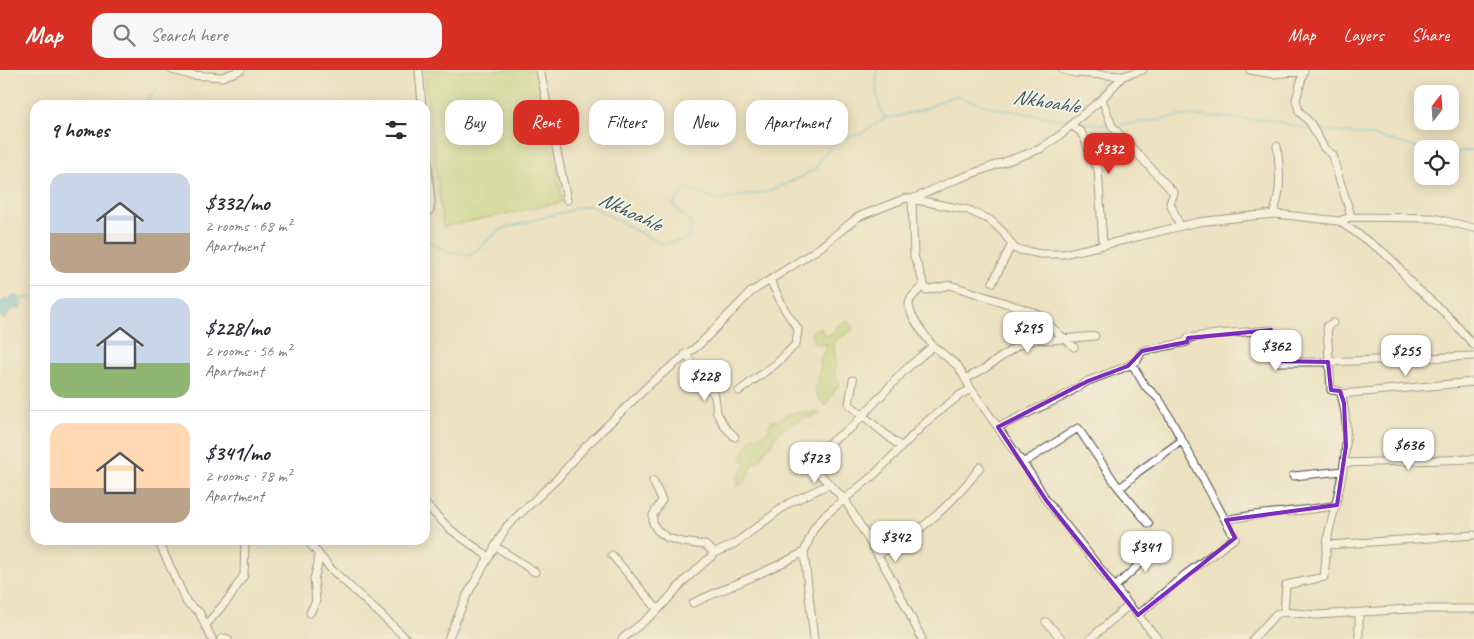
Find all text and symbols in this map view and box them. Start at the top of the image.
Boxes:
search box [92,13,442,58]
text: Map [25,20,62,50]
icon: search [110,21,138,49]
text: Search here [150,23,228,47]
text: Map [1288,24,1316,46]
text: Layers [1344,24,1383,46]
text: Share [1411,24,1449,46]
water label: Nkhoahle [1011,83,1084,119]
north arrow [1414,85,1459,130]
map controls [1414,85,1459,185]
chip: Buy [445,100,503,145]
chip: Rent [513,100,579,145]
chip: Filters [589,100,664,145]
chip: New [674,100,736,145]
chip: Apartment [746,100,848,145]
icon: filters [382,116,410,144]
text: 9 homes [50,117,109,143]
pin: $332 [1079,132,1139,175]
text: $332 [1095,139,1123,159]
button: locate [1414,140,1459,185]
water label: Nkhoahle [595,185,668,238]
text: $332/mo [205,190,270,216]
icon: home [90,193,150,253]
text: 2 rooms · 68 m² [205,216,291,236]
text: Apartment [205,236,264,256]
pin: $295 [998,312,1058,354]
text: $228/mo [205,315,270,341]
icon: home [90,318,150,378]
text: $295 [1014,318,1042,338]
pin: $362 [1246,330,1306,372]
pin: $255 [1376,334,1436,377]
text: $362 [1261,336,1291,356]
text: 2 rooms · 56 m² [205,341,291,361]
text: $255 [1392,341,1420,361]
pin: $228 [675,360,735,402]
text: Apartment [205,361,264,381]
text: $228 [691,366,719,386]
pin: $636 [1379,428,1439,471]
text: $636 [1394,435,1424,455]
text: $341/mo [205,440,270,466]
pin: $723 [785,442,845,484]
icon: home [90,443,150,503]
text: $723 [801,448,829,468]
text: 2 rooms · 78 m² [205,466,291,486]
text: Apartment [205,486,264,506]
pin: $342 [866,520,926,563]
text: $342 [882,527,910,547]
pin: $341 [1116,530,1176,573]
text: $341 [1132,537,1160,557]

